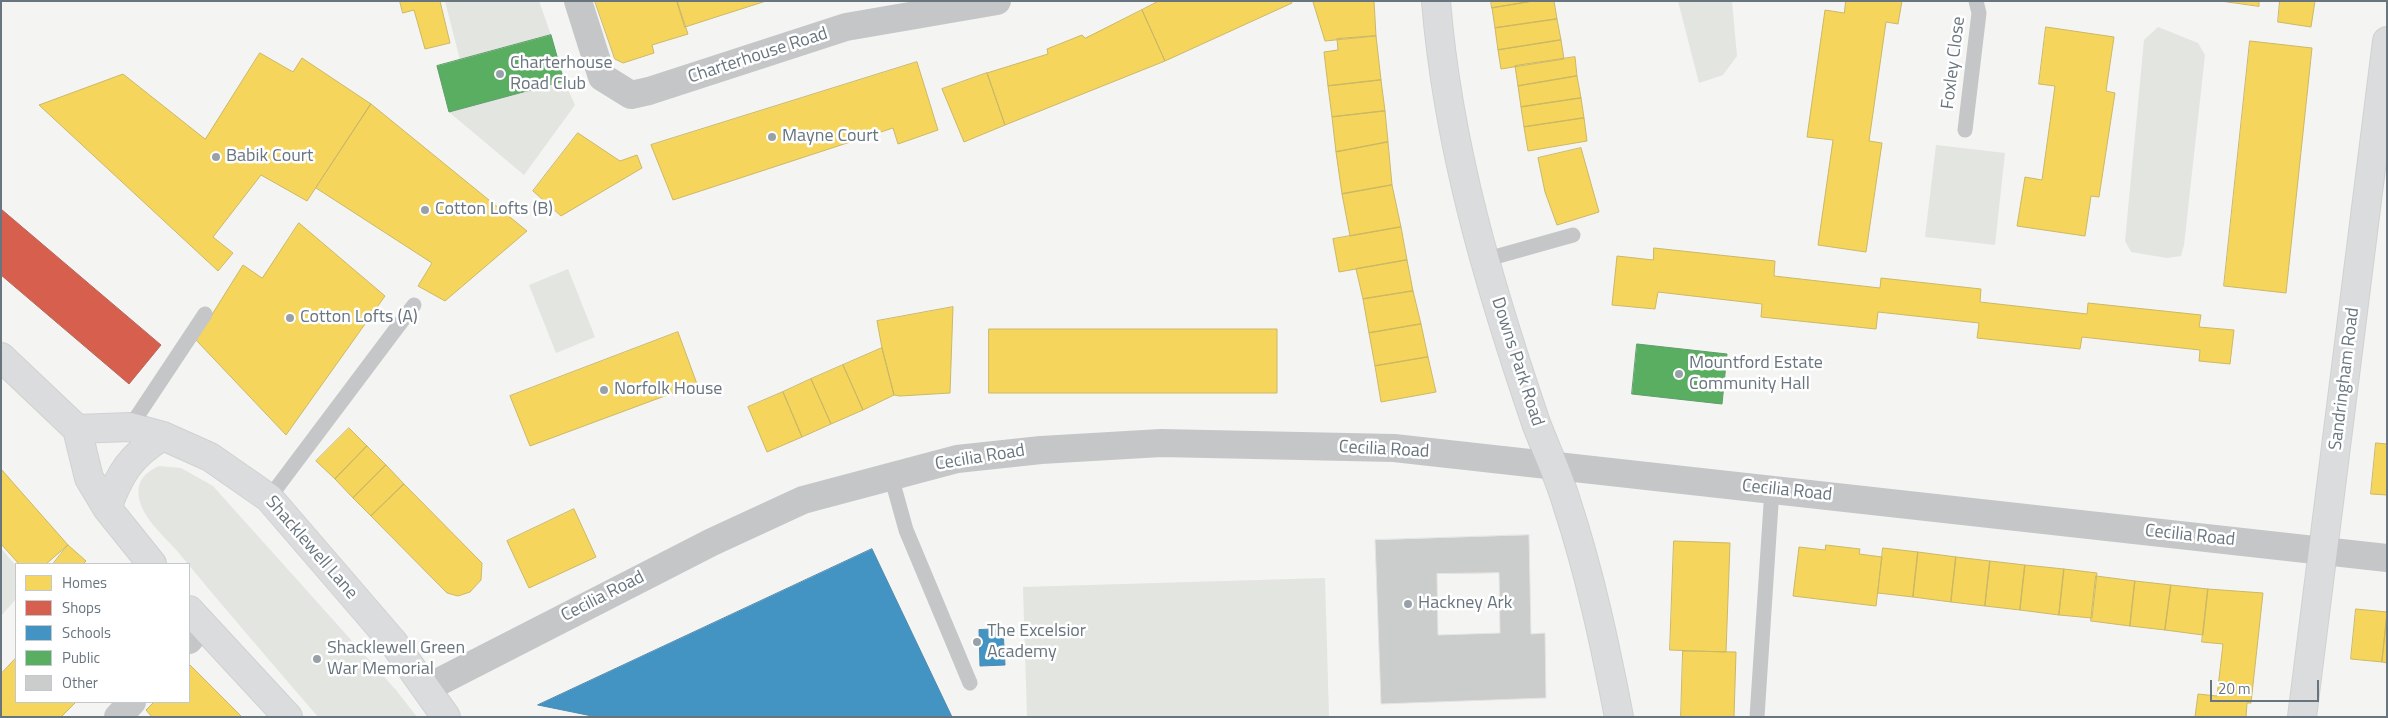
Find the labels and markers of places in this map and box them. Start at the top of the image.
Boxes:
place label: Charterhouse Road Club [510,53,613,96]
marker: Charterhouse Road Club [494,68,506,80]
place label: Mayne Court [782,126,879,148]
marker: Mayne Court [766,131,778,143]
place label: Babik Court [226,146,313,168]
marker: Babik Court [210,151,222,163]
place label: Cotton Lofts (B) [435,199,553,221]
marker: Cotton Lofts (B) [419,204,431,216]
place label: Cotton Lofts (A) [300,307,418,329]
marker: Cotton Lofts (A) [284,312,296,324]
place label: Mountford Estate Community Hall [1689,353,1823,396]
marker: Mountford Estate Community Hall [1673,368,1685,380]
place label: Norfolk House [614,379,722,401]
marker: Norfolk House [598,384,610,396]
place label: Hackney Ark [1418,593,1512,615]
marker: Hackney Ark [1402,598,1414,610]
place label: The Excelsior Academy [987,621,1086,664]
marker: The Excelsior Academy [971,636,983,648]
place label: Shacklewell Green War Memorial [327,638,465,681]
marker: Shacklewell Green War Memorial [311,653,323,665]

